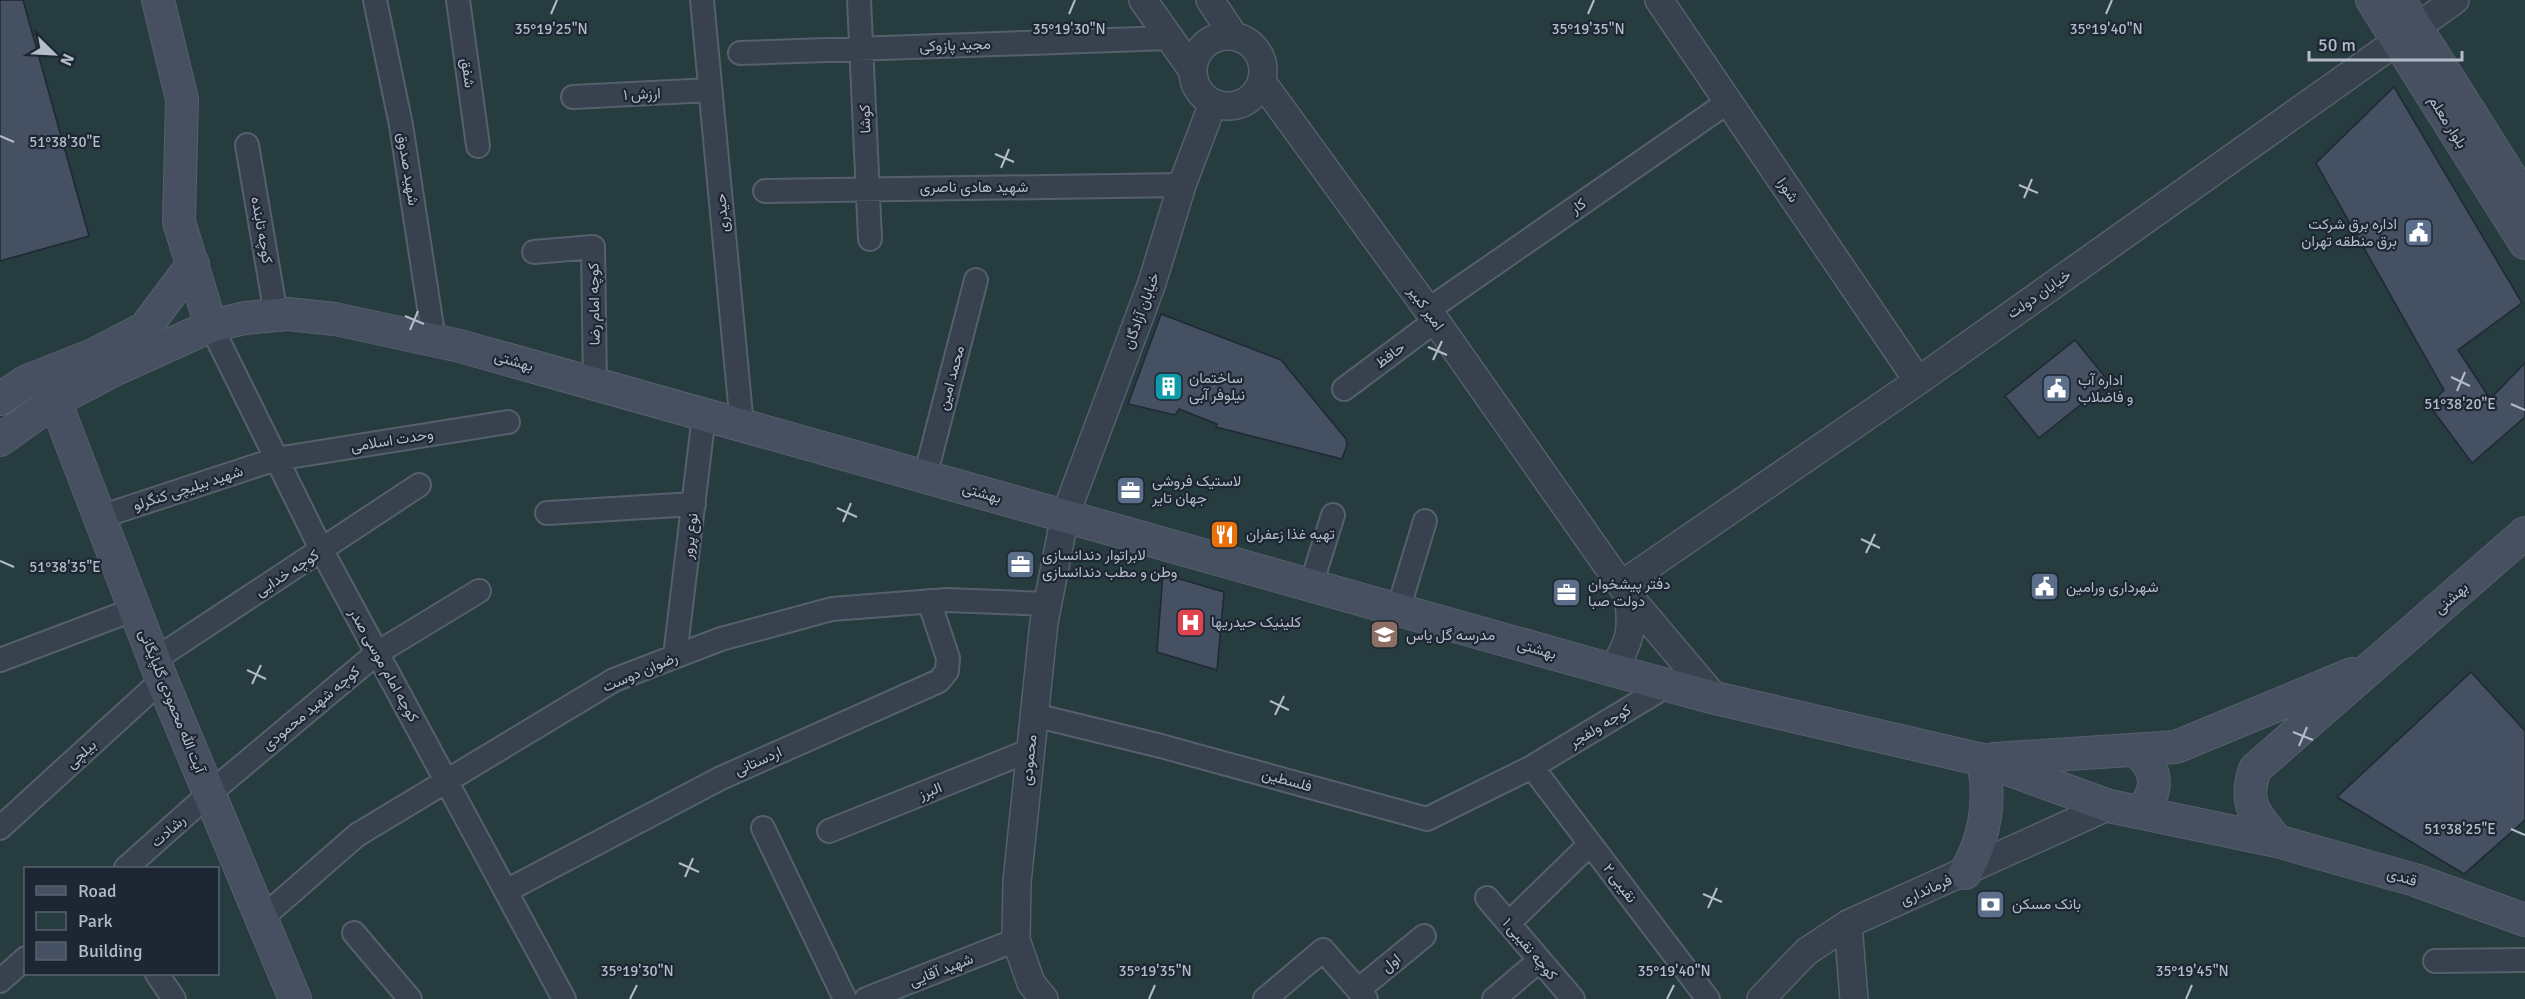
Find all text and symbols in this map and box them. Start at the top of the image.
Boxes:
text: 35°19'25"N [514,20,588,38]
text: 35°19'30"N [1032,20,1106,38]
text: 35°19'35"N [1551,20,1625,38]
text: 35°19'40"N [2069,20,2143,38]
north arrow [24,24,84,84]
scale bar [2309,24,2462,62]
text: 50 m [2318,34,2356,56]
street label: مجید پازوکی [919,35,991,56]
text: N [55,51,78,69]
street label: شفق [456,57,479,89]
street label: ارزش ۱ [623,84,661,105]
street label: بلوار معلم [2424,92,2471,152]
street label: کوشا [855,104,875,134]
street label: شهید صدوق [393,131,423,207]
text: 51°38'30"E [29,133,101,151]
street label: شورا [1773,174,1803,206]
street label: شهید هادی ناصری [920,178,1028,197]
street label: حیدری [711,193,734,233]
street label: کار [1566,194,1590,218]
street label: کوچه تابنده [246,195,277,265]
place label: اداره برق شرکت برق منطقه تهران [2301,215,2397,250]
public building icon: اداره برق شرکت برق منطقه تهران [2402,217,2434,249]
street label: کوچه امام رضا [584,262,605,345]
street label: خیابان دولت [2004,266,2074,322]
street label: خیابان آزادگان [1119,270,1163,352]
street label: امیر کبیر [1403,282,1448,334]
street label: حافظ [1372,338,1408,372]
street label: محمد امین [934,344,969,413]
street label: بهشتی [492,347,536,376]
place label: ساختمان نیلوفر آبی [1189,369,1245,405]
building icon: ساختمان نیلوفر آبی [1152,371,1184,403]
place label: اداره آب و فاضلاب [2078,371,2133,406]
public building icon: اداره آب و فاضلاب [2041,373,2073,405]
text: 51°38'20"E [2424,395,2496,413]
street label: وحدت اسلامی [349,425,435,456]
street label: شهید بیلیچی کنگرلو [131,462,246,515]
place label: لاستیک فروشی جهان تایر [1151,472,1241,507]
office icon: لاستیک فروشی جهان تایر [1115,474,1147,506]
street label: بهشتی [960,479,1004,508]
street label: نوع پرور [678,512,704,561]
restaurant icon: تهیه غذا زعفران [1209,518,1241,550]
place label: تهیه غذا زعفران [1246,525,1335,543]
street label: کوچه خدایی [252,546,323,601]
place label: لابراتوار دندانسازی وطن و مطب دندانسازی [1042,546,1177,582]
office icon: لابراتوار دندانسازی وطن و مطب دندانسازی [1005,548,1037,580]
text: 51°38'35"E [29,558,101,576]
public building icon: شهرداری ورامین [2029,571,2061,603]
place label: دفتر پیشخوان دولت صبا [1588,575,1670,610]
office icon: دفتر پیشخوان دولت صبا [1551,577,1583,609]
place label: شهرداری ورامین [2066,578,2159,597]
street label: بهشنی [2430,578,2472,618]
street label: کوچه امام موسی صدر [344,604,423,726]
hospital icon: کلینیک حیدریها [1174,606,1206,638]
place label: کلینیک حیدریها [1211,613,1302,631]
school or university icon: مدرسه گل یاس [1369,619,1401,651]
place label: مدرسه گل یاس [1406,626,1495,645]
street label: آیت الله محمودی گلپایگانی [134,627,210,777]
street label: بهشتی [1515,635,1559,664]
street label: رضوان دوست [600,648,680,696]
street label: کوچه شهید محمودی [259,662,364,755]
street label: کوجه ولفجر [1565,700,1634,752]
street label: محمودی [1017,734,1042,787]
street label: بیلچی [62,736,101,773]
street label: اردستانی [731,743,785,780]
street label: فلسطین [1260,765,1314,796]
street label: البرز [915,778,944,804]
street label: رشادت [147,811,189,851]
text: 51°38'25"E [2424,820,2496,838]
street label: نقیبی ۲ [1599,860,1641,907]
street label: قندی [2385,864,2419,891]
legend [24,867,219,975]
street label: فرمانداری [1897,871,1955,910]
text: Road [78,880,117,902]
bank icon: بانک مسکن [1975,888,2007,920]
place label: بانک مسکن [2012,895,2081,914]
text: Park [78,910,113,932]
street label: کوچه نقیبی ۱ [1498,914,1561,985]
text: Building [78,940,142,962]
street label: شهید آقایی [906,949,976,991]
street label: اول [1378,950,1404,976]
text: 35°19'30"N [600,962,674,980]
text: 35°19'35"N [1118,962,1192,980]
text: 35°19'40"N [1637,962,1711,980]
text: 35°19'45"N [2155,962,2229,980]

